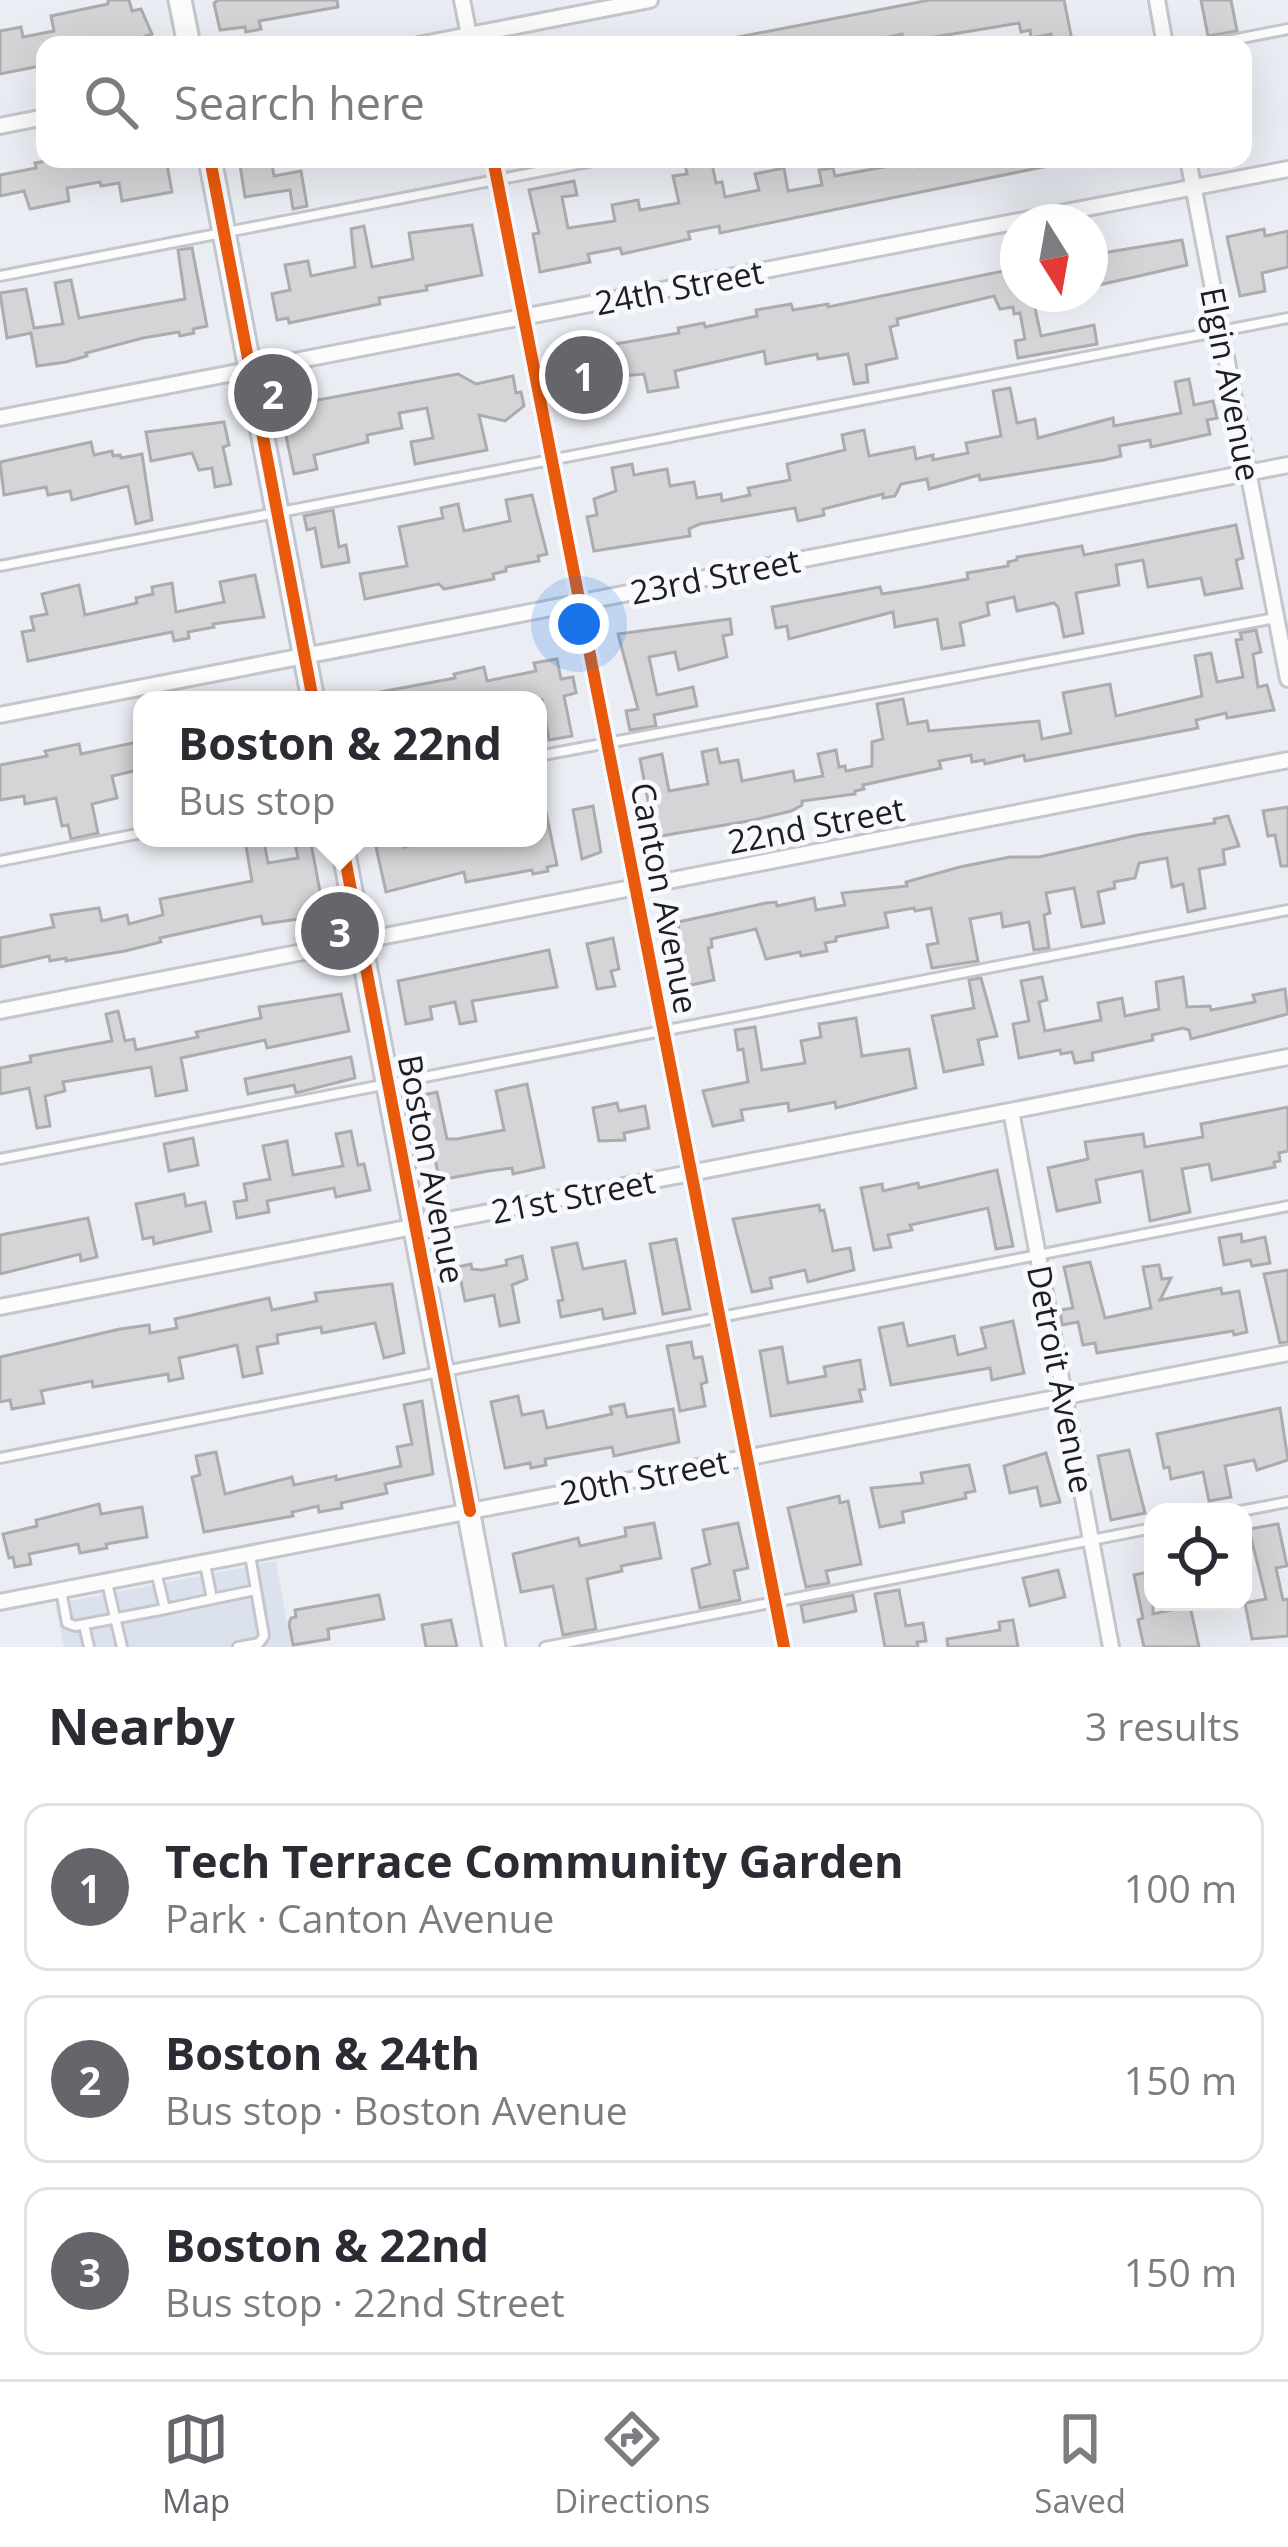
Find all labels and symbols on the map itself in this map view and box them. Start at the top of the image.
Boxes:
north arrow [1000,204,1108,312]
street label: 24th Street [591,249,767,325]
street label: Elgin Avenue [1190,283,1272,485]
pin: 1 [545,330,623,420]
pin: 2 [234,348,312,438]
street label: 23rd Street [626,537,804,615]
your location [549,594,609,654]
street label: Canton Avenue [621,779,709,1017]
street label: 22nd Street [724,786,908,864]
pin: 3 [301,886,379,976]
street label: Boston Avenue [388,1051,476,1287]
street label: 21st Street [487,1158,659,1234]
street label: Detroit Avenue [1017,1261,1105,1497]
street label: 20th Street [556,1439,732,1515]

